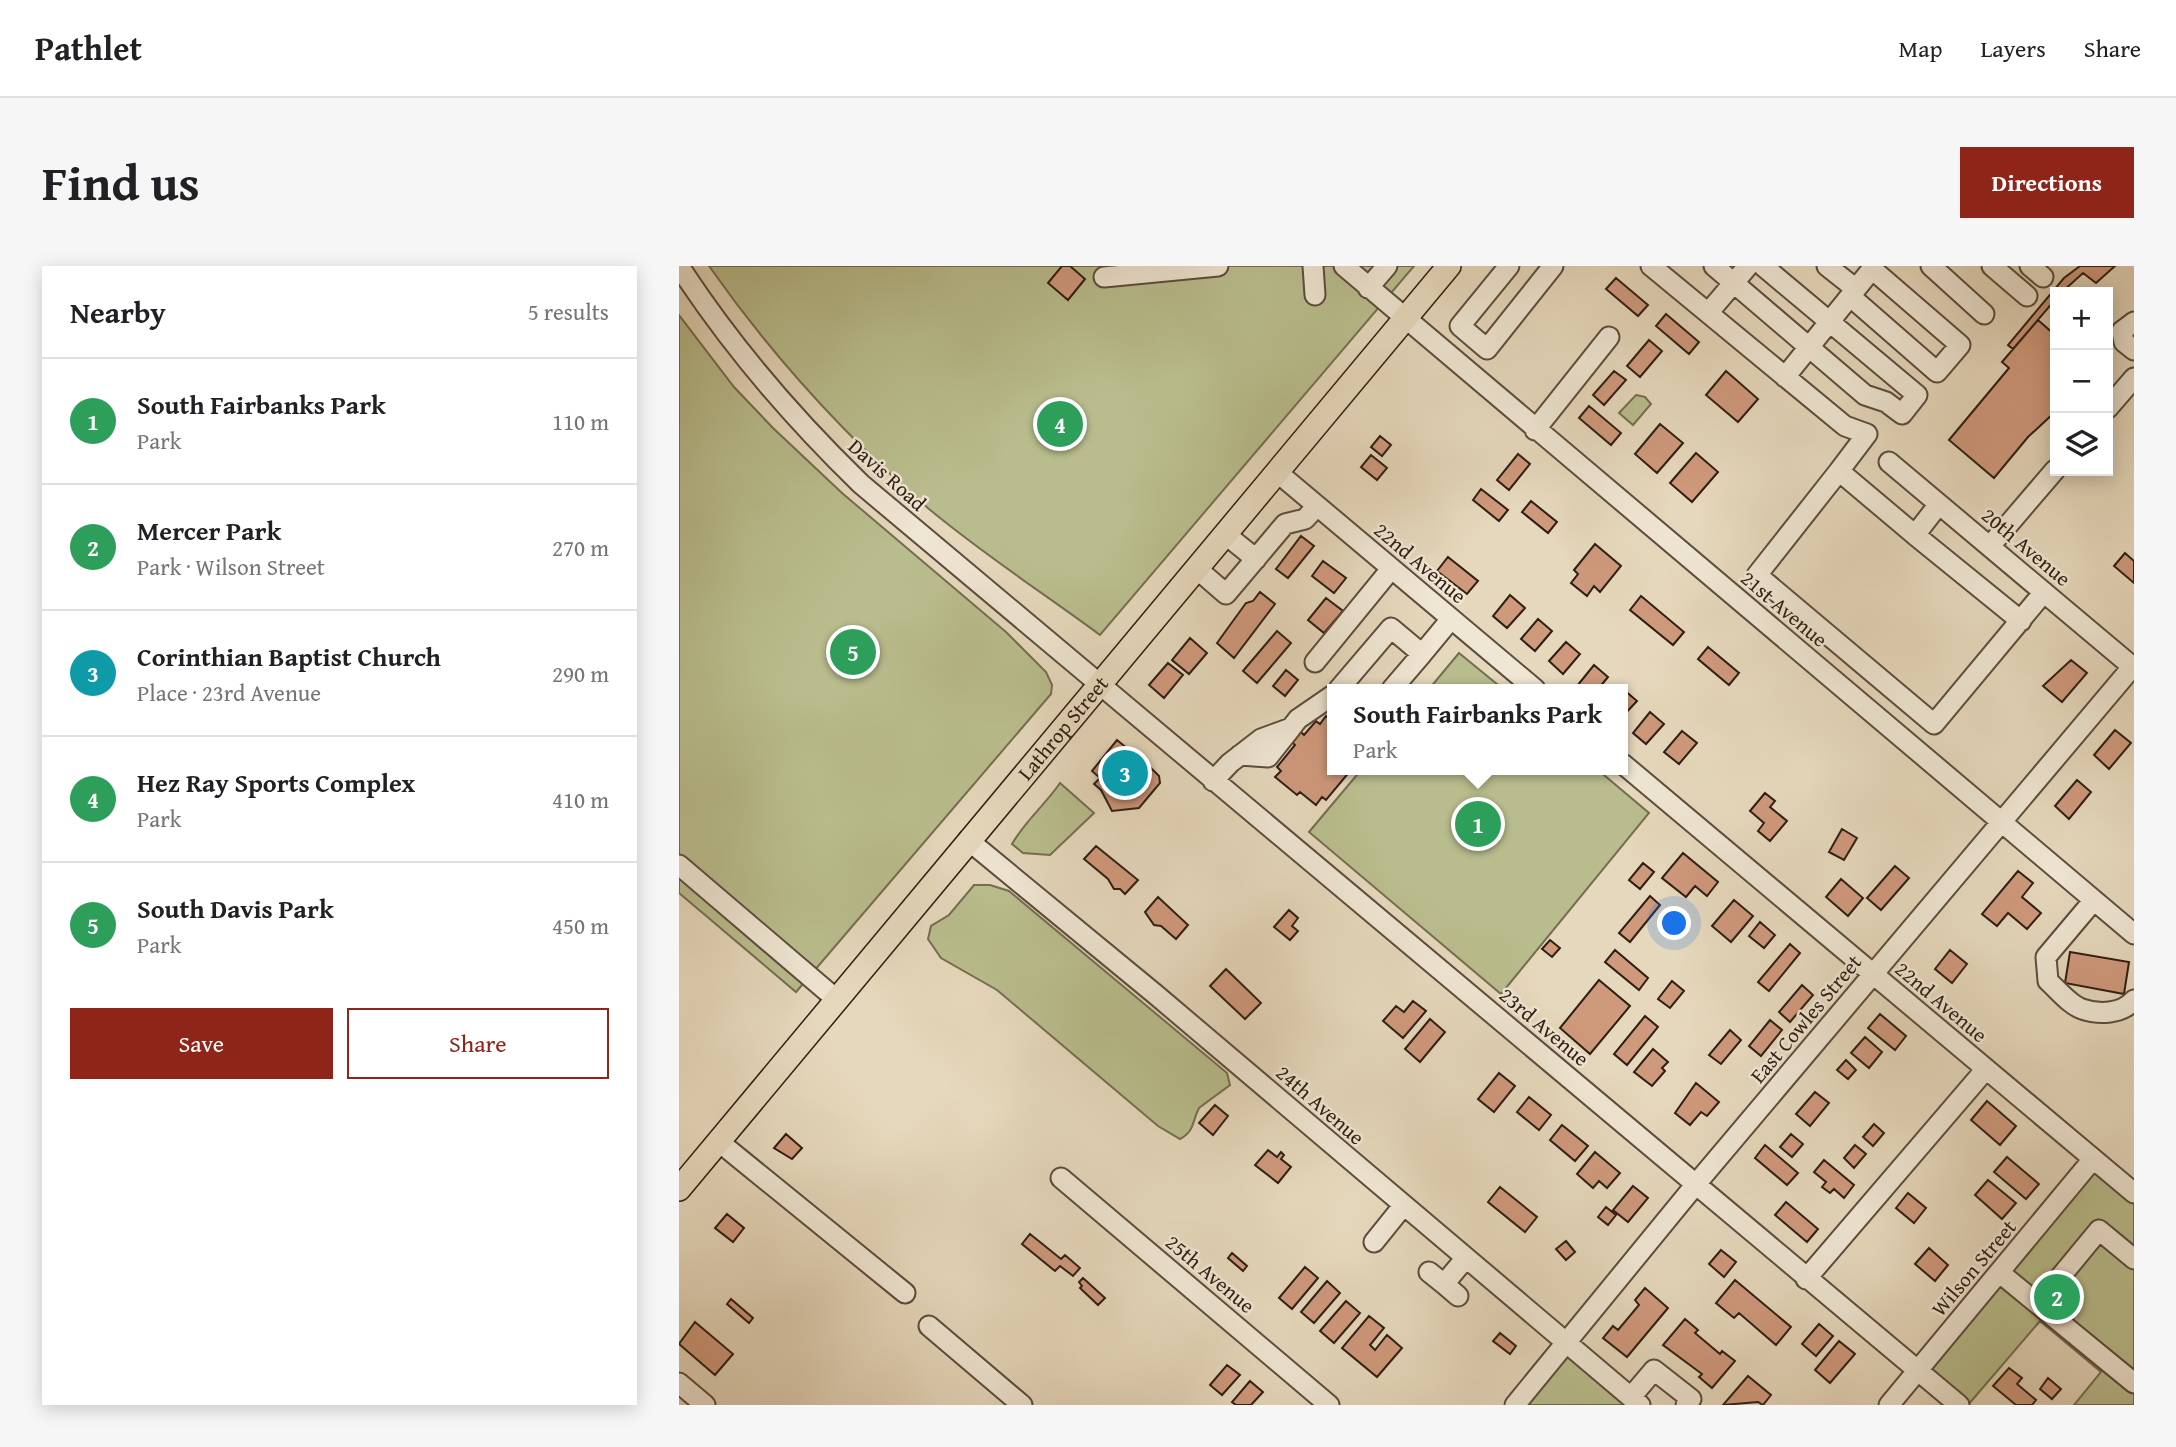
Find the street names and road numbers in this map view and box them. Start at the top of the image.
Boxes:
street label: Davis Road [841,431,934,519]
street label: 20th Avenue [1975,500,2078,593]
street label: 22nd Avenue [1367,515,1473,611]
street label: 21st Avenue [1734,563,1835,654]
street label: Lathrop Street [1010,669,1116,787]
street label: East Cowles Street [1742,947,1869,1090]
street label: 22nd Avenue [1888,954,1994,1050]
street label: 23rd Avenue [1493,980,1596,1074]
street label: 24th Avenue [1269,1057,1372,1152]
street label: Wilson Street [1924,1212,2024,1323]
street label: 25th Avenue [1159,1227,1262,1320]

